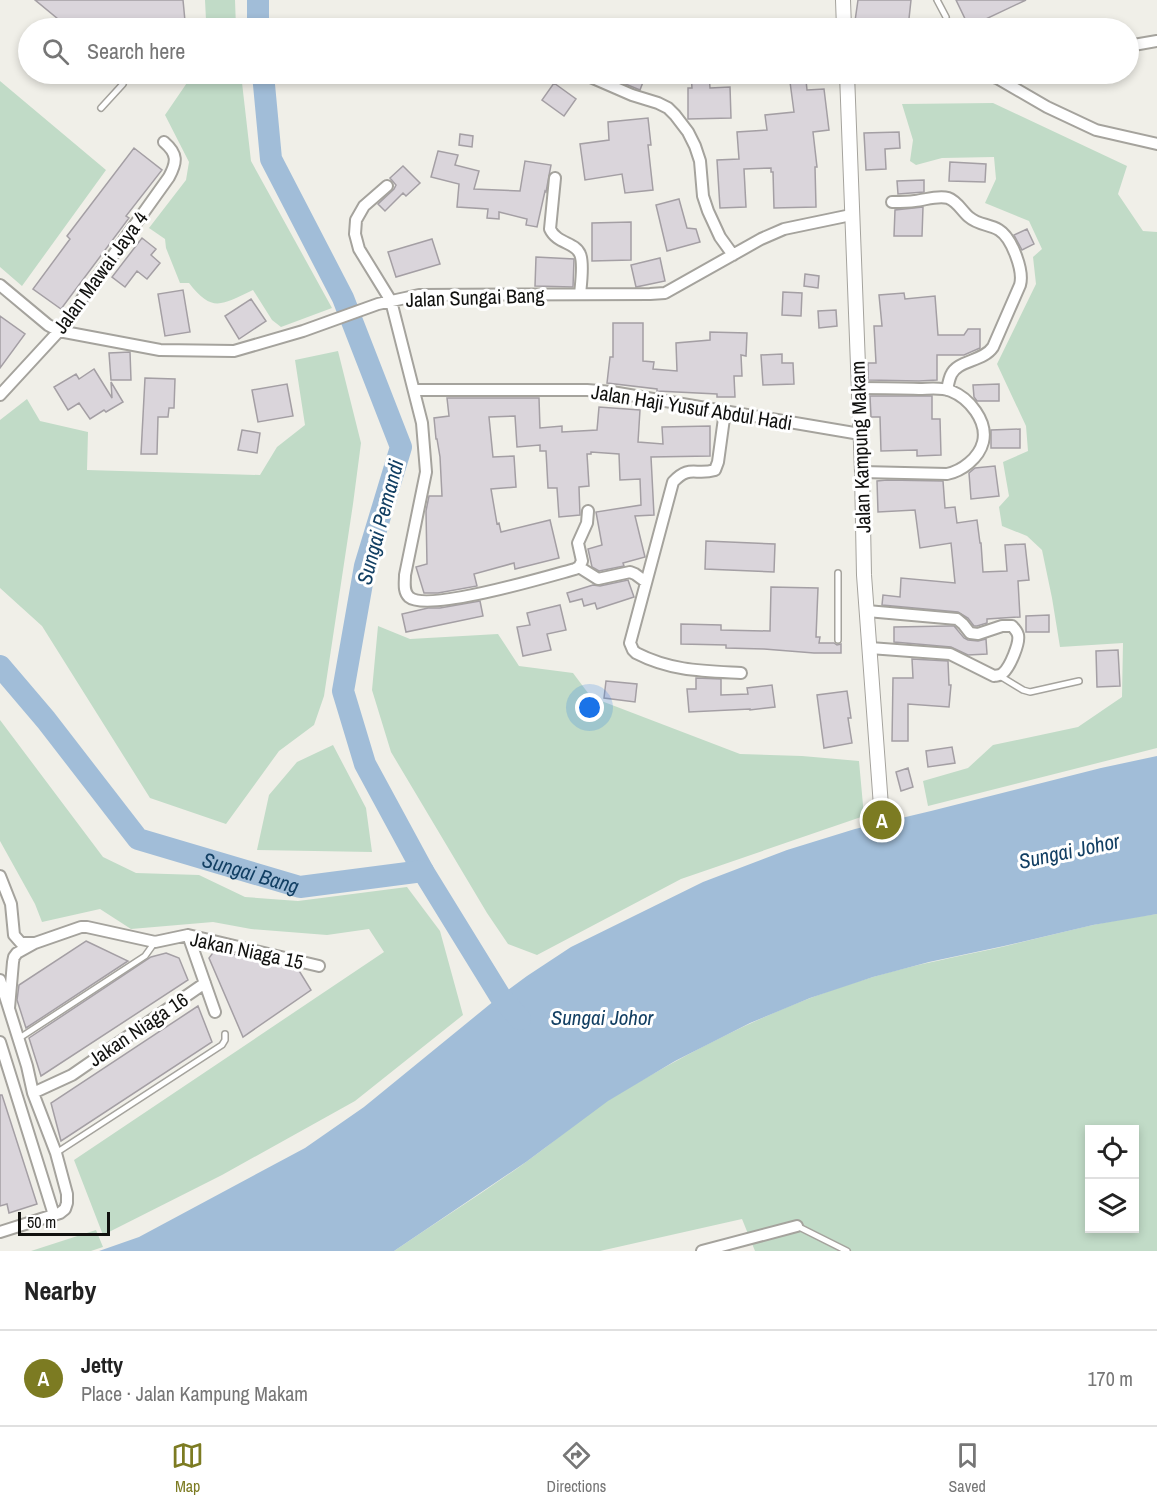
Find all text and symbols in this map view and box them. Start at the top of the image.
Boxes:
search box [18,18,1139,84]
icon: search [39,35,72,68]
text: Search here [87,36,185,66]
street label: Jalan Mawai Jaya 4 [46,205,154,339]
street label: Jalan Sungai Bang [405,281,545,313]
street label: Jalan Kampung Makam [844,360,876,534]
street label: Jalan Haji Yusuf Abdul Hadi [590,378,794,436]
water label: Sungai Pemandi [349,456,411,588]
your location [575,693,604,722]
pin: A [862,798,902,842]
water label: Sungai Johor [1016,826,1123,876]
water label: Sungai Bang [199,844,303,901]
street label: Jakan Niaga 15 [188,925,306,975]
street label: Jakan Niaga 16 [83,986,193,1072]
water label: Sungai Johor [551,1003,654,1032]
map controls [1085,1125,1139,1233]
button: locate [1085,1125,1139,1179]
button: layers [1085,1179,1139,1233]
scale bar [18,1209,110,1236]
text: 50 m [27,1211,56,1233]
text: Nearby [24,1273,96,1308]
text: Jetty [81,1350,123,1380]
text: A [38,1365,49,1392]
text: 170 m [1087,1365,1133,1392]
text: Place · Jalan Kampung Makam [81,1380,308,1407]
tab: Map [171,1439,204,1497]
tab: Directions [546,1439,606,1497]
tab: Saved [949,1439,986,1497]

